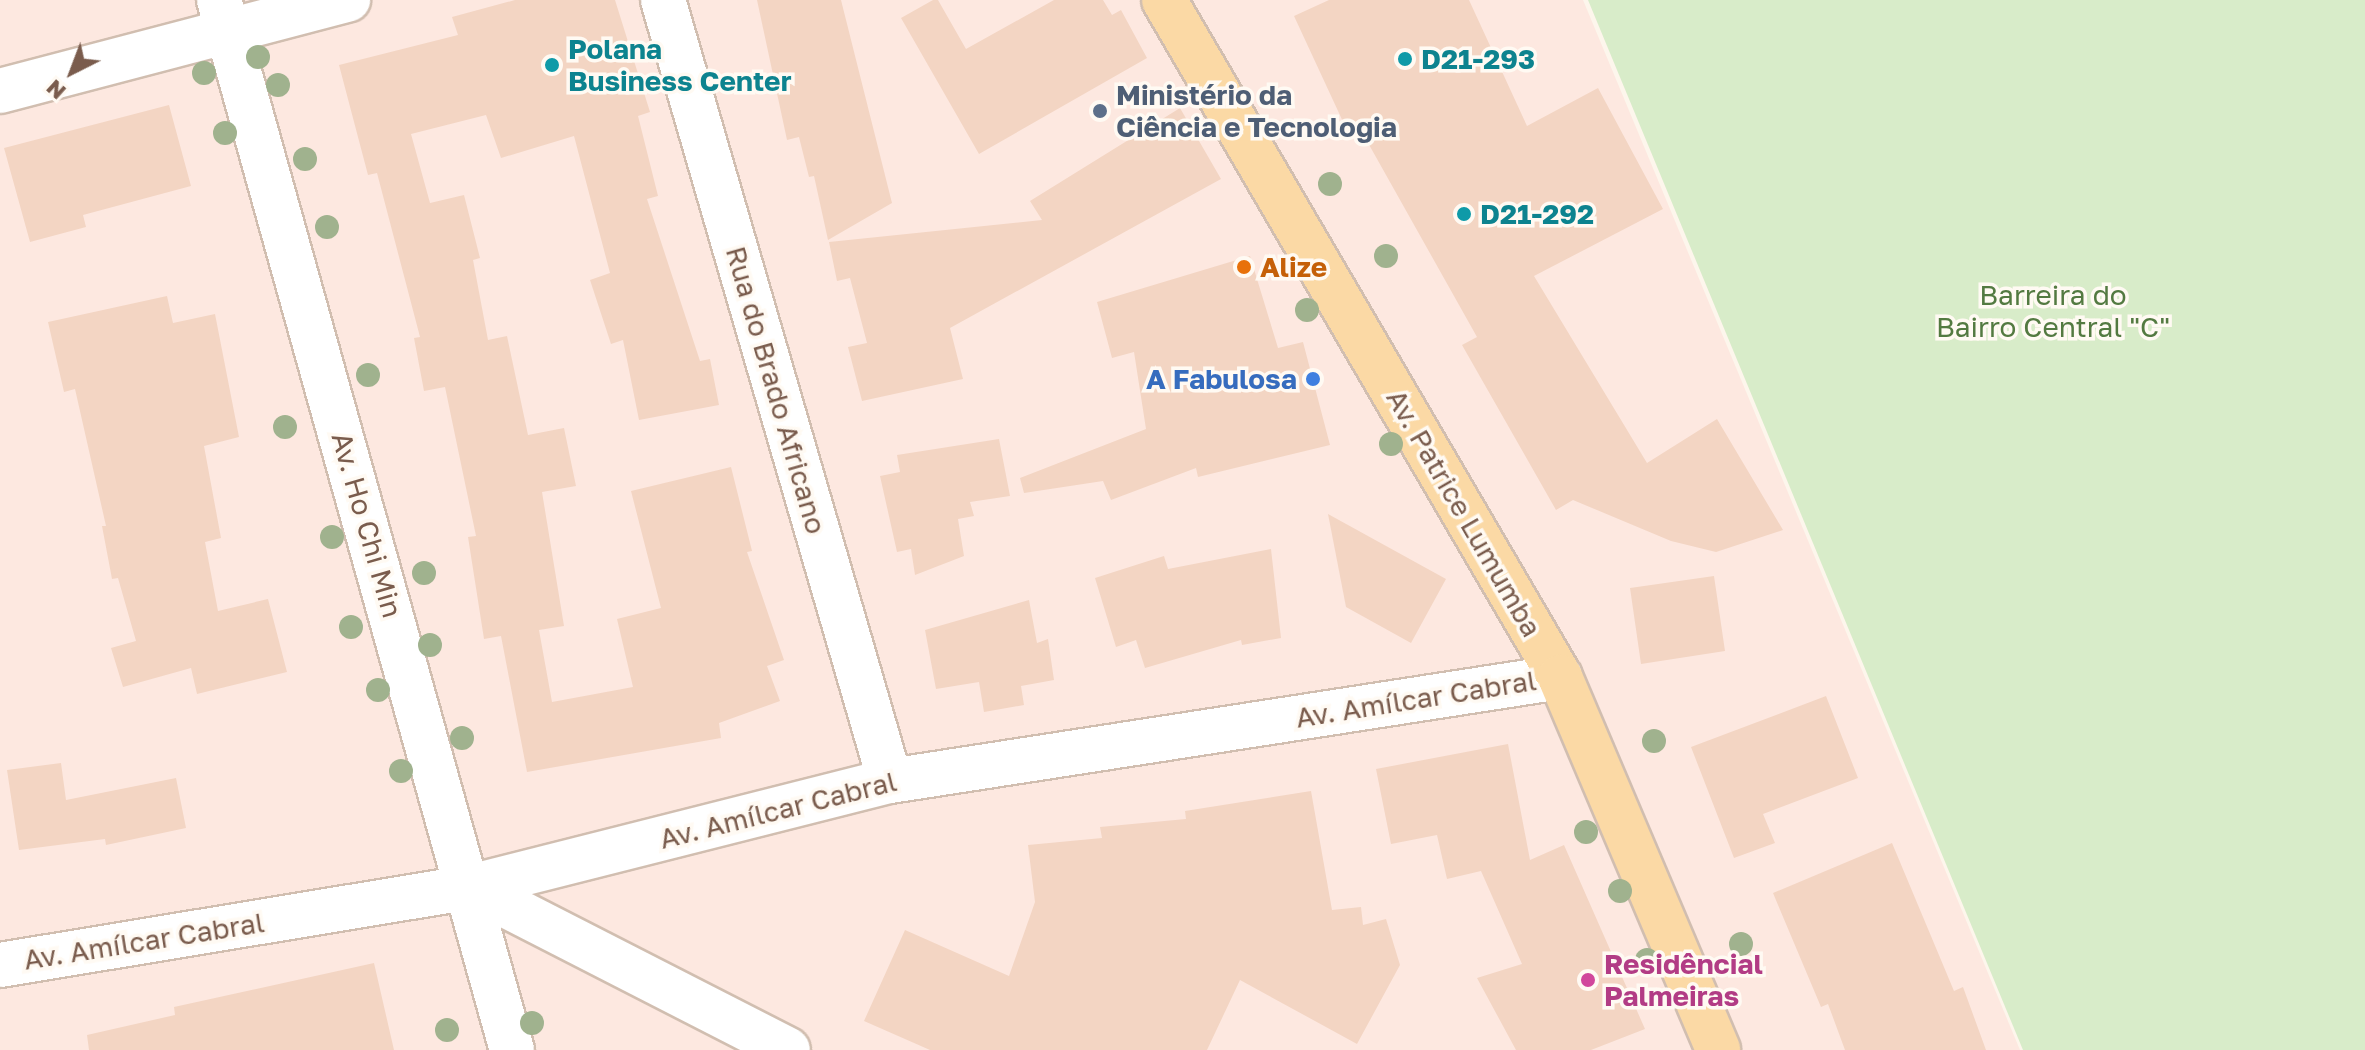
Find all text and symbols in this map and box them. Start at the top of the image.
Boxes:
north arrow [32,32,112,112]
place label: Polana Business Center [568,32,792,98]
place label: D21-293 [1421,42,1535,76]
marker: D21-293 [1396,50,1414,68]
marker: Polana Business Center [543,56,561,74]
text: N [40,75,71,106]
place label: Ministério da Ciência e Tecnologia [1116,78,1397,144]
marker: Ministério da Ciência e Tecnologia [1091,102,1109,120]
place label: D21-292 [1480,197,1594,231]
marker: D21-292 [1455,205,1473,223]
street label: Rua do Brado Africano [719,242,833,538]
place label: Alize [1260,250,1327,284]
marker: Alize [1235,258,1253,276]
park label: Barreira do Bairro Central "C" [1936,278,2170,344]
place label: A Fabulosa [1146,362,1297,396]
marker: A Fabulosa [1304,370,1322,388]
street label: Av. Patrice Lumumba [1379,383,1549,643]
street label: Av. Ho Chi Min [325,429,409,621]
street label: Av. Amílcar Cabral [1293,663,1539,735]
street label: Av. Amílcar Cabral [656,764,900,856]
street label: Av. Amílcar Cabral [21,905,267,977]
place label: Residêncial Palmeiras [1604,947,1763,1013]
marker: Residêncial Palmeiras [1579,971,1597,989]

